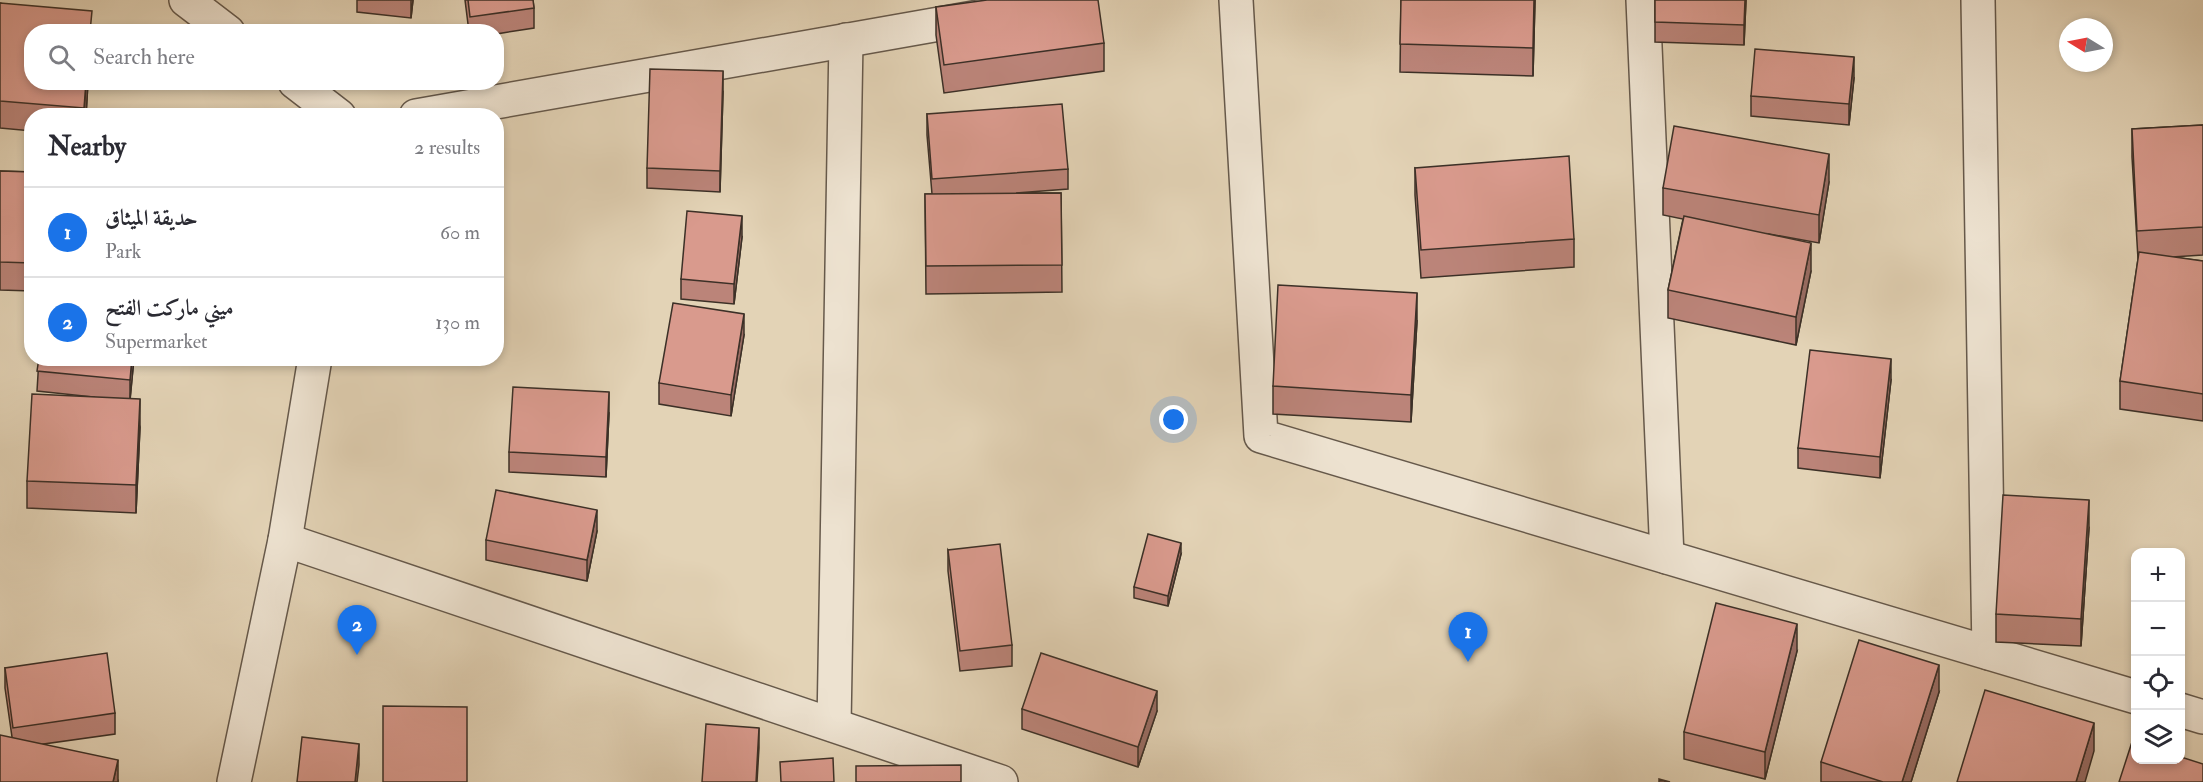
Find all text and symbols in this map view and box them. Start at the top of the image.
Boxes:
north arrow [2059,18,2113,72]
search box [24,24,504,90]
icon: search [45,41,78,74]
text: Search here [93,43,195,71]
text: Nearby [48,131,126,163]
text: 2 results [414,135,480,160]
text: حديقة الميثاق [105,204,198,232]
text: 1 [64,220,71,245]
text: 60 m [440,220,480,245]
text: Park [105,239,141,264]
text: ميني ماركت الفتح [105,294,234,322]
text: 2 [62,310,73,335]
text: 130 m [435,310,480,335]
text: Supermarket [105,329,208,354]
your location [1159,405,1188,434]
map controls [2131,548,2185,764]
button: + [2131,548,2185,602]
button: − [2131,602,2185,656]
pin: 2 [338,606,376,655]
pin: 1 [1448,612,1488,662]
button: locate [2131,656,2185,710]
button: layers [2131,710,2185,764]

